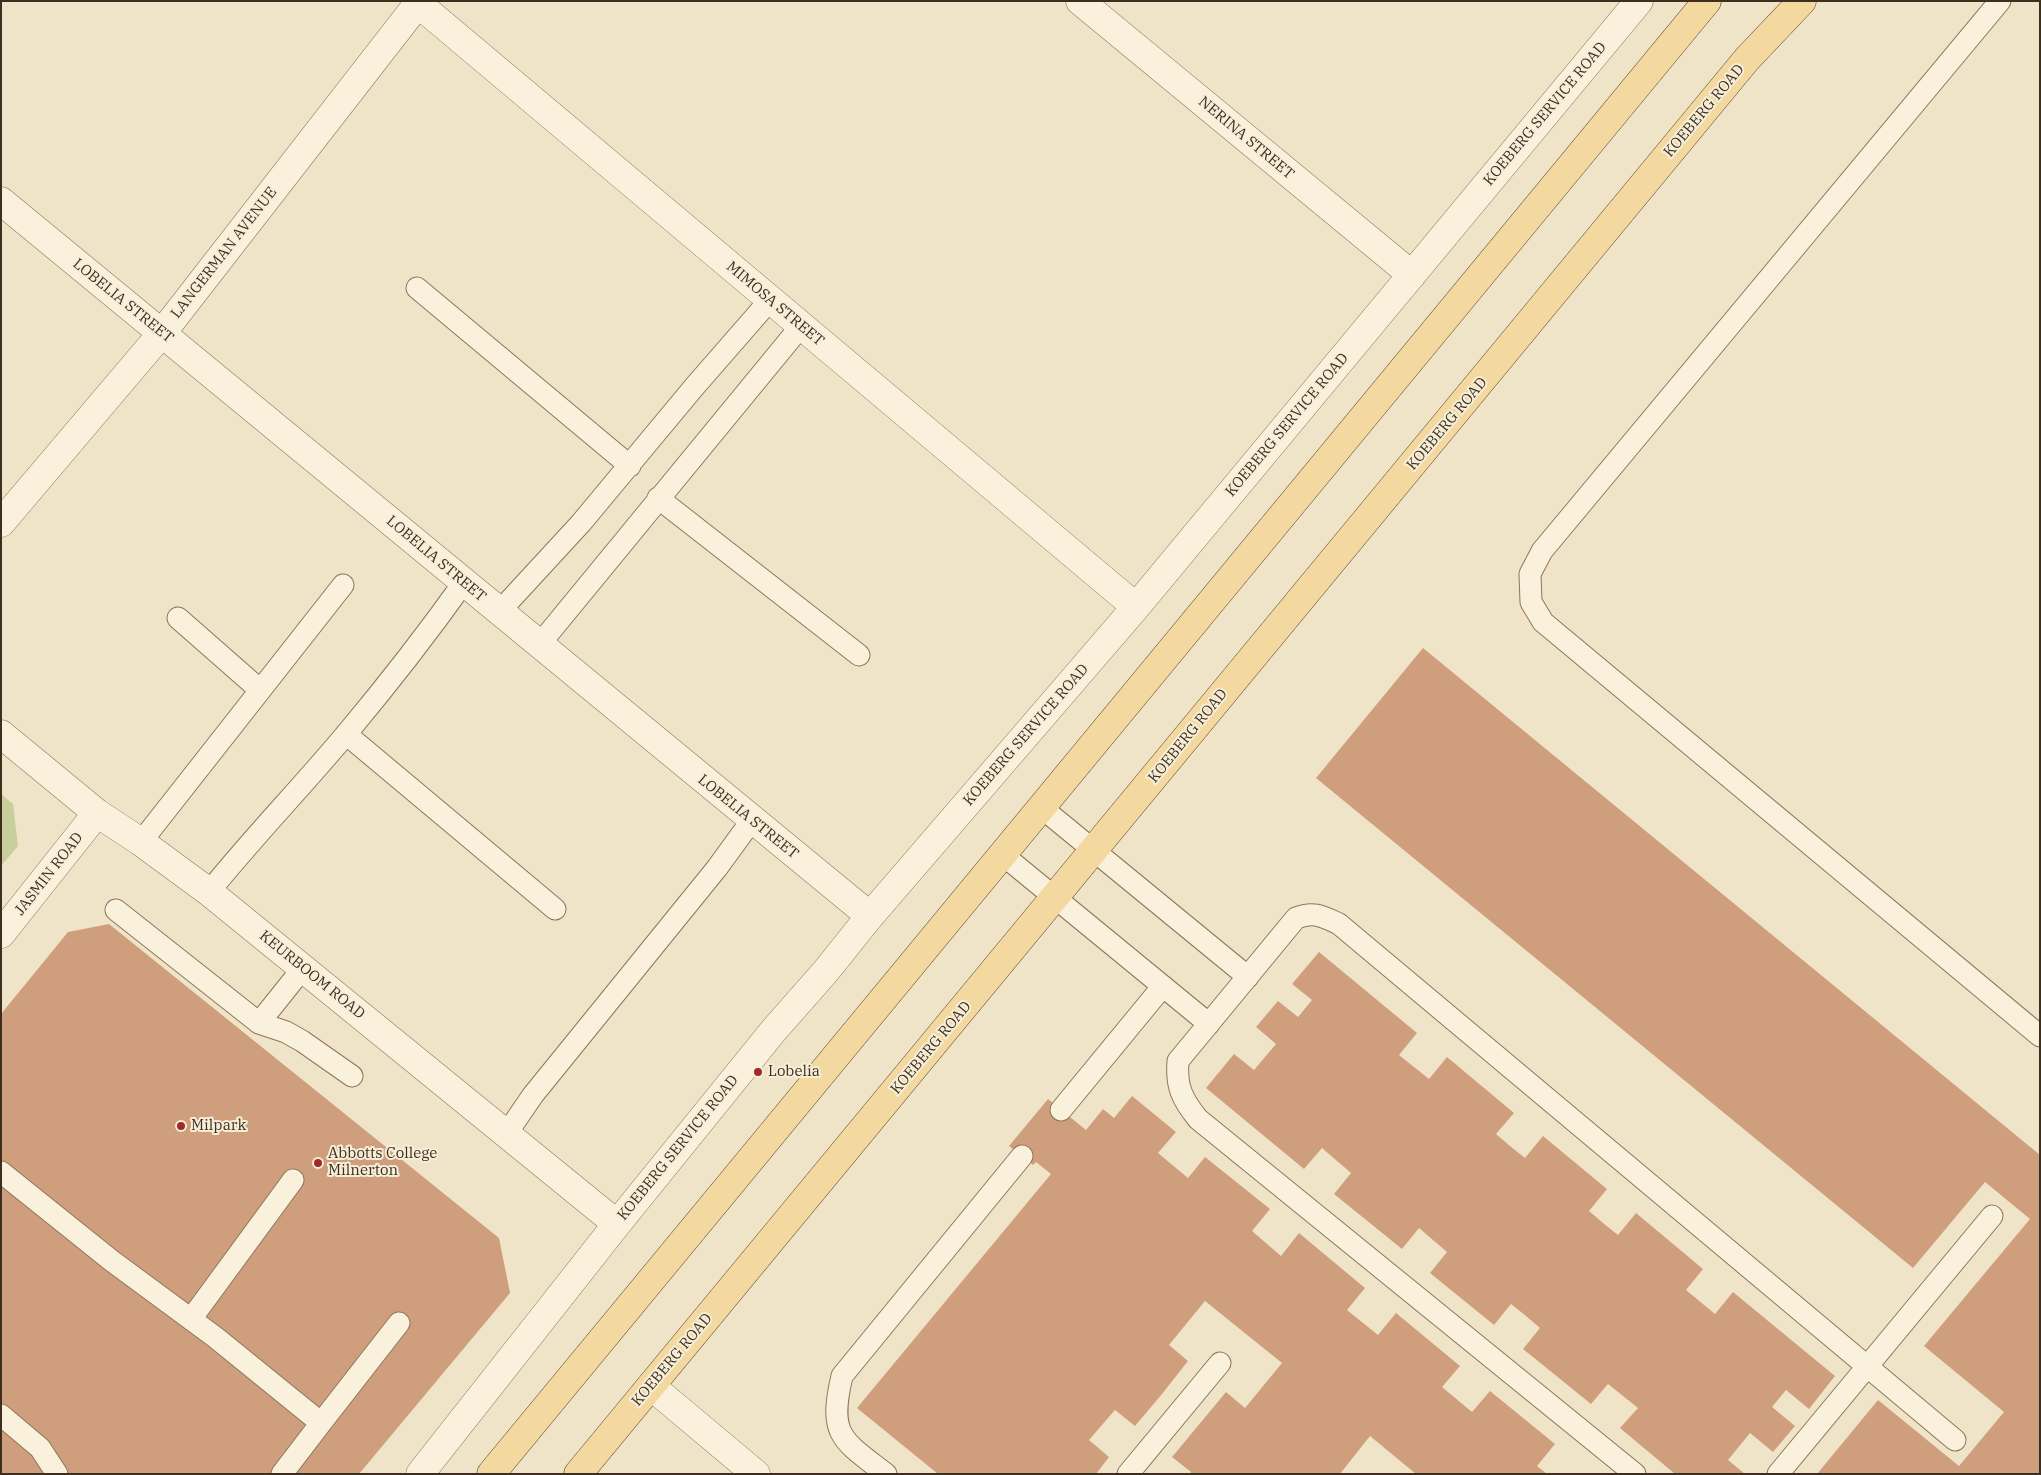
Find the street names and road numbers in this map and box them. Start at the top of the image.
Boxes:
street label: KOEBERG SERVICE ROAD [1480,39,1610,189]
street label: KOEBERG ROAD [1660,61,1748,161]
street label: NERINA STREET [1195,93,1297,183]
street label: LANGERMAN AVENUE [167,184,281,322]
street label: LOBELIA STREET [69,255,177,347]
street label: MIMOSA STREET [722,258,828,350]
street label: KOEBERG SERVICE ROAD [1222,350,1352,500]
street label: KOEBERG ROAD [1403,374,1491,474]
street label: LOBELIA STREET [383,512,489,606]
street label: KOEBERG SERVICE ROAD [960,661,1092,809]
street label: KOEBERG ROAD [1145,685,1231,787]
street label: LOBELIA STREET [694,771,802,863]
street label: JASMIN ROAD [11,829,87,919]
street label: KEURBOOM ROAD [256,927,368,1023]
street label: KOEBERG ROAD [887,998,975,1098]
street label: KOEBERG SERVICE ROAD [614,1072,742,1224]
street label: KOEBERG ROAD [628,1310,716,1410]

